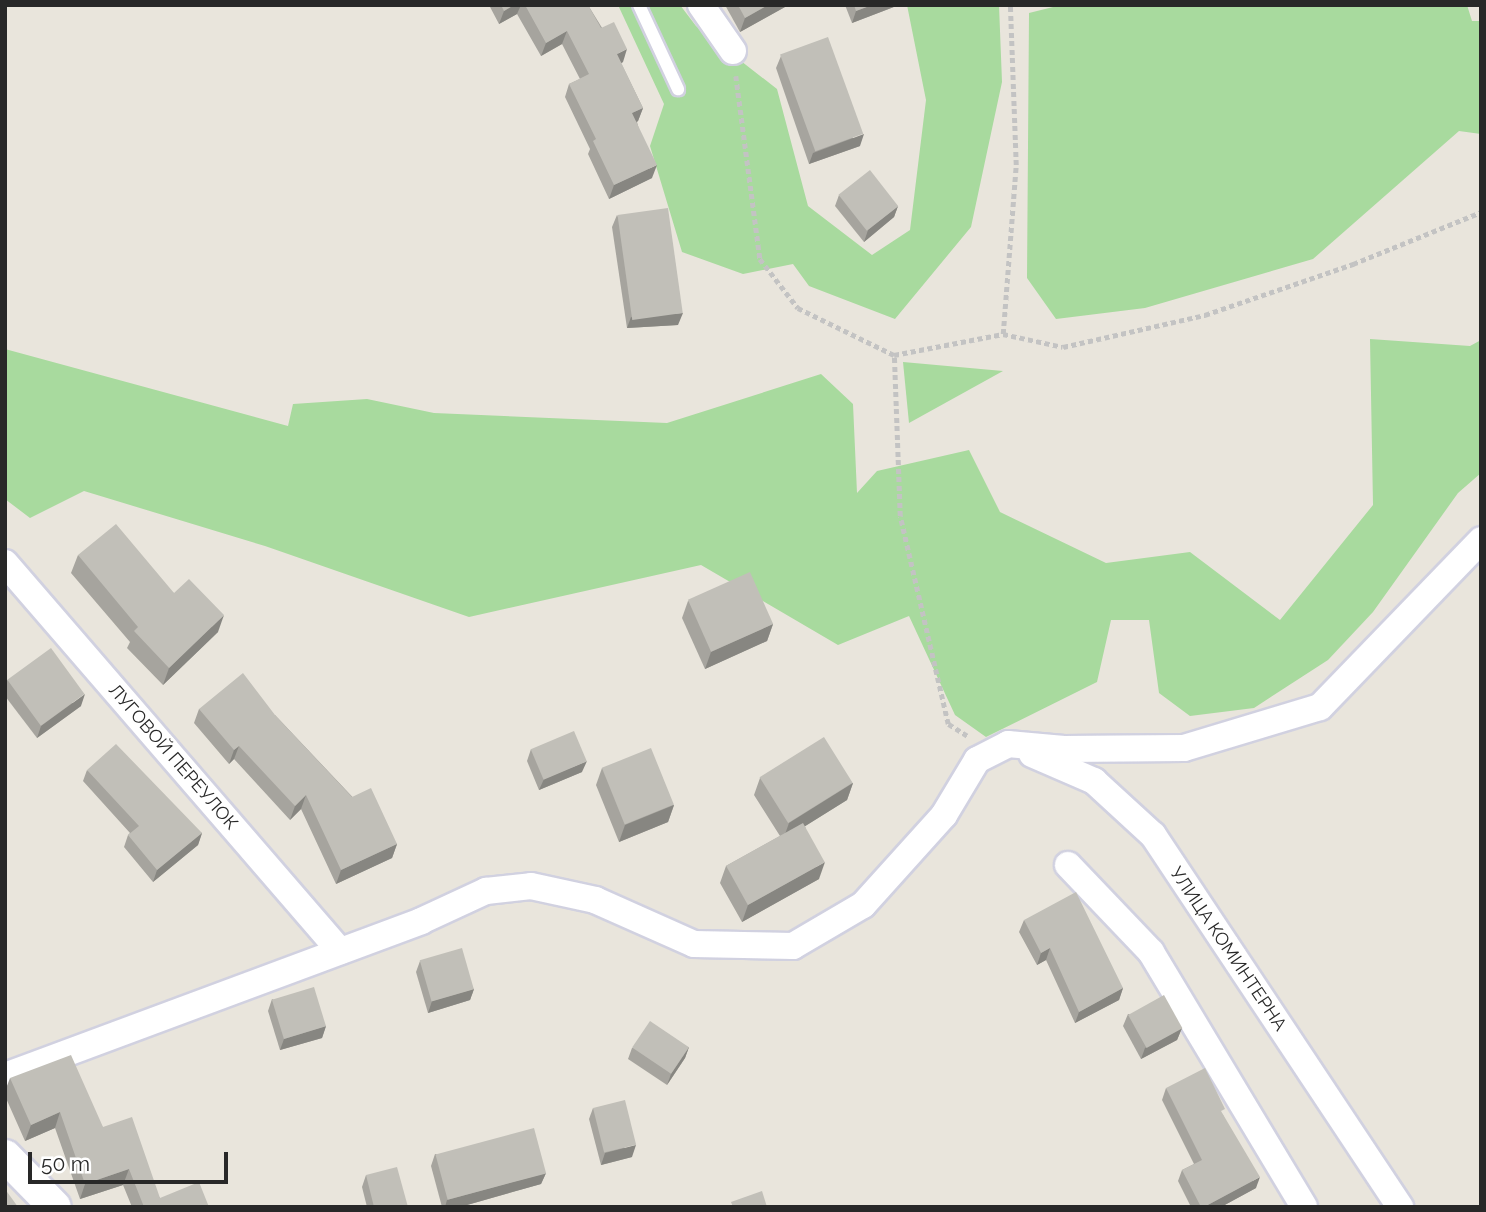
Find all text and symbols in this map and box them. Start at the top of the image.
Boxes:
street label: ЛУГОВОЙ ПЕРЕУЛОК [104,680,242,834]
street label: УЛИЦА КОМИНТЕРНА [1165,863,1291,1035]
scale bar [32,1138,231,1182]
text: 50 m [41,1151,90,1176]

